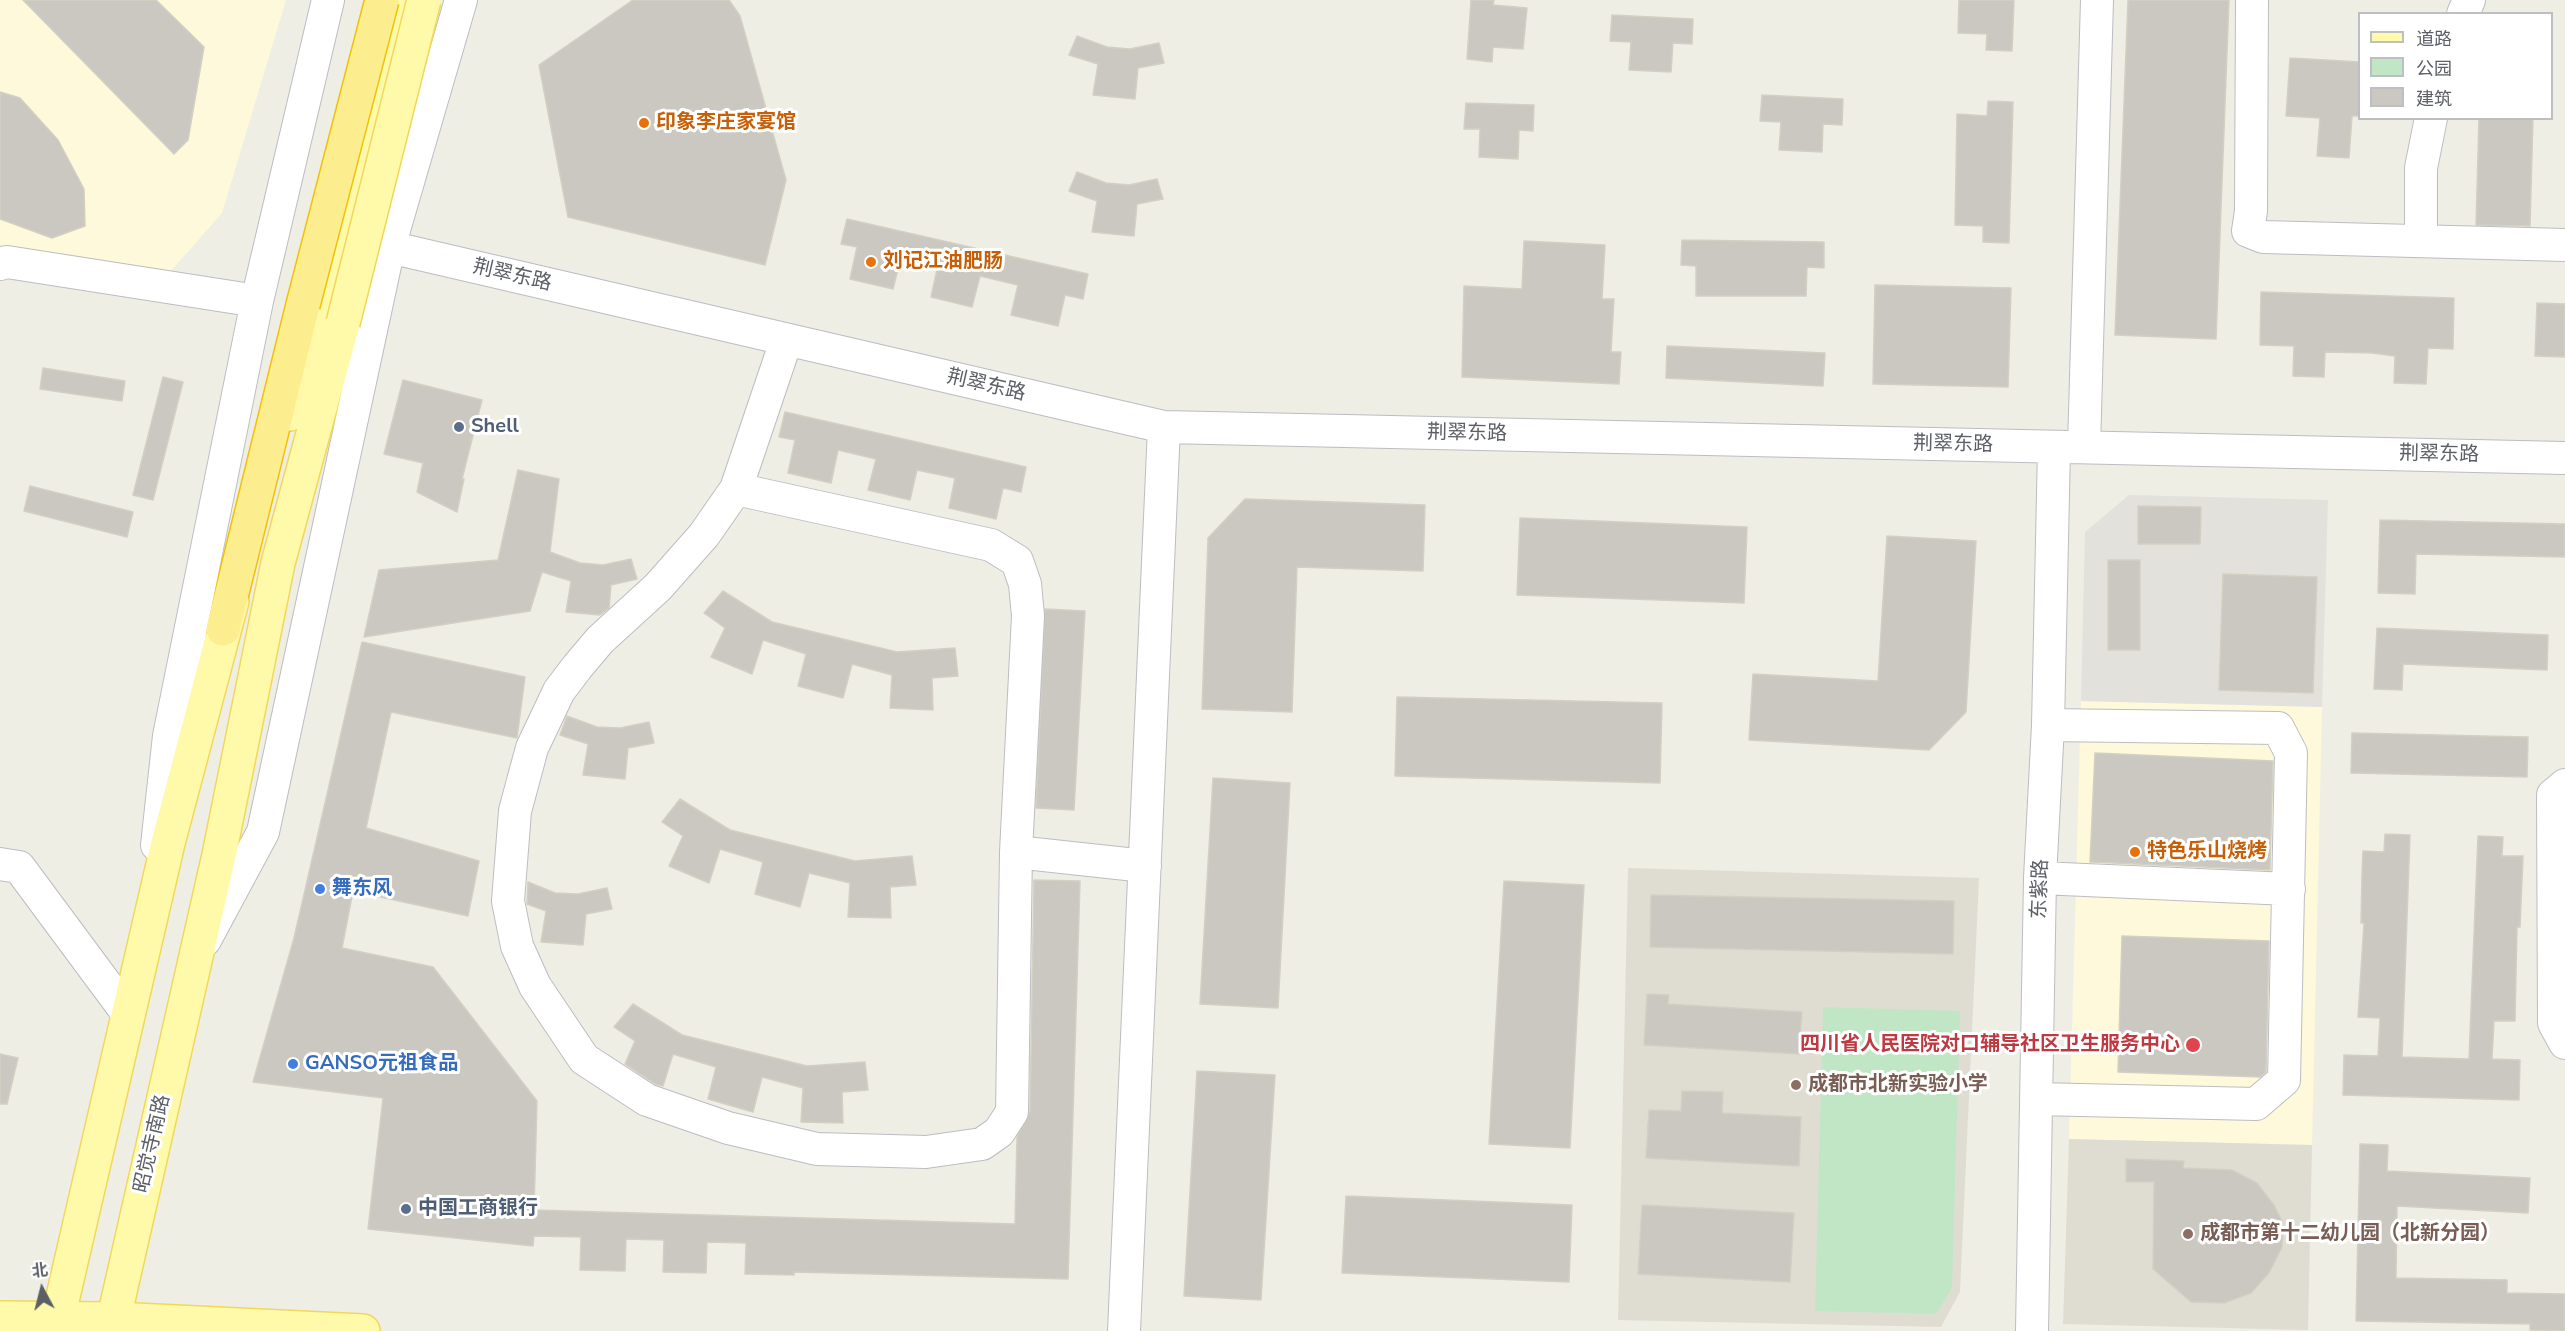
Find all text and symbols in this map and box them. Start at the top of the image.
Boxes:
legend [2358,12,2553,120]
text: 道路 [2416,27,2452,51]
text: 公园 [2416,57,2452,81]
text: 建筑 [2416,87,2452,111]
place label: 印象李庄家宴馆 [656,111,796,135]
marker: 印象李庄家宴馆 [637,116,651,130]
place label: 刘记江油肥肠 [883,250,1003,274]
street label: 荆翠东路 [470,255,554,297]
marker: 刘记江油肥肠 [864,255,878,269]
street label: 荆翠东路 [944,365,1028,407]
place label: Shell [471,415,519,439]
marker: Shell [452,420,466,434]
street label: 荆翠东路 [1427,421,1507,447]
street label: 荆翠东路 [1913,432,1993,458]
street label: 荆翠东路 [2399,442,2479,468]
place label: 特色乐山烧烤 [2147,840,2267,864]
marker: 特色乐山烧烤 [2128,845,2142,859]
street label: 东紫路 [2028,859,2054,919]
place label: 舞东风 [332,877,392,901]
marker: 舞东风 [313,882,327,896]
place label: 四川省人民医院对口辅导社区卫生服务中心 [1800,1033,2180,1057]
marker: 四川省人民医院对口辅导社区卫生服务中心 [2184,1036,2202,1054]
place label: GANSO元祖食品 [305,1052,458,1076]
marker: GANSO元祖食品 [286,1057,300,1071]
place label: 成都市北新实验小学 [1808,1073,1988,1097]
marker: 成都市北新实验小学 [1789,1078,1803,1092]
street label: 昭觉寺南路 [130,1093,176,1195]
place label: 中国工商银行 [418,1197,538,1221]
marker: 中国工商银行 [399,1202,413,1216]
place label: 成都市第十二幼儿园（北新分园） [2200,1222,2500,1246]
marker: 成都市第十二幼儿园（北新分园） [2181,1227,2195,1241]
north arrow [12,1259,72,1319]
text: 北 [31,1259,49,1283]

